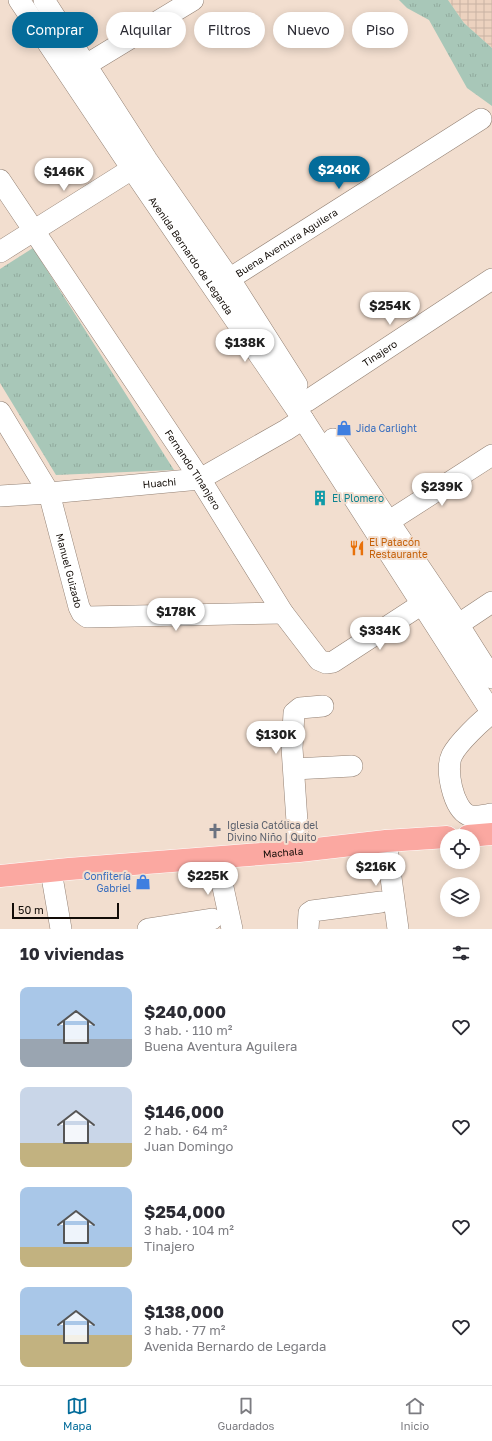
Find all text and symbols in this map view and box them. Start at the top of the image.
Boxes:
chip: Comprar [12,12,98,48]
chip: Alquilar [106,12,186,48]
chip: Filtros [194,12,265,48]
chip: Nuevo [273,12,344,48]
chip: Piso [352,12,408,48]
pin: $240K [311,156,367,190]
pin: $146K [36,158,92,192]
text: $240K [318,161,360,177]
text: $146K [43,163,85,179]
street label: Avenida Bernardo de Legarda [146,194,236,317]
street label: Buena Aventura Aguilera [233,206,339,279]
pin: $254K [362,292,418,326]
text: $254K [369,297,411,313]
pin: $138K [217,329,273,363]
text: $138K [224,334,266,350]
street label: Tinajero [360,337,399,369]
shop icon: Jida Carlight [335,419,353,437]
place label: Jida Carlight [356,422,417,434]
street label: Fernando Tinanjero [163,427,224,512]
pin: $239K [414,473,470,507]
street label: Huachi [142,475,177,490]
text: $239K [421,478,463,494]
building icon: El Plomero [311,489,329,507]
place label: El Plomero [332,492,384,504]
street label: Manuel Guizado [54,532,85,609]
place label: El Patacón Restaurante [369,536,428,560]
restaurant icon: El Patacón Restaurante [348,539,366,557]
pin: $178K [148,598,204,632]
text: $178K [156,603,196,619]
pin: $334K [352,617,408,651]
text: $334K [359,622,401,638]
pin: $130K [248,721,304,755]
text: $130K [255,726,297,742]
place label: Iglesia Católica del Divino Niño | Quito [227,819,318,843]
church icon: Iglesia Católica del Divino Niño | Quito [206,822,224,840]
map controls [440,829,480,917]
button: locate [440,829,480,869]
street label: Machala [262,845,304,860]
pin: $216K [348,853,404,887]
text: $216K [355,858,397,874]
pin: $225K [180,862,236,896]
text: $225K [187,867,229,883]
place label: Confitería Gabriel [84,870,131,894]
shop icon: Confitería Gabriel [134,873,152,891]
button: layers [440,877,480,917]
scale bar [12,901,119,920]
text: 50 m [18,903,44,916]
icon: filters [450,942,472,964]
text: 10 viviendas [20,943,124,964]
text: $240,000 [144,1001,226,1022]
icon: home [52,1003,100,1051]
icon: heart [450,1016,472,1038]
text: 3 hab. · 110 m² [144,1022,232,1038]
text: Buena Aventura Aguilera [144,1038,297,1054]
text: $146,000 [144,1101,224,1122]
icon: home [52,1103,100,1151]
icon: heart [450,1116,472,1138]
text: 2 hab. · 64 m² [144,1122,227,1138]
text: Juan Domingo [144,1138,233,1154]
text: $254,000 [144,1201,225,1222]
icon: home [52,1203,100,1251]
icon: heart [450,1216,472,1238]
text: 3 hab. · 104 m² [144,1222,234,1238]
text: Tinajero [144,1238,195,1254]
text: $138,000 [144,1301,224,1322]
icon: home [52,1303,100,1351]
icon: heart [450,1316,472,1338]
text: 3 hab. · 77 m² [144,1322,225,1338]
text: Avenida Bernardo de Legarda [144,1338,326,1354]
tab: Mapa [63,1395,92,1432]
tab: Guardados [217,1395,274,1432]
tab: Inicio [400,1395,429,1432]

